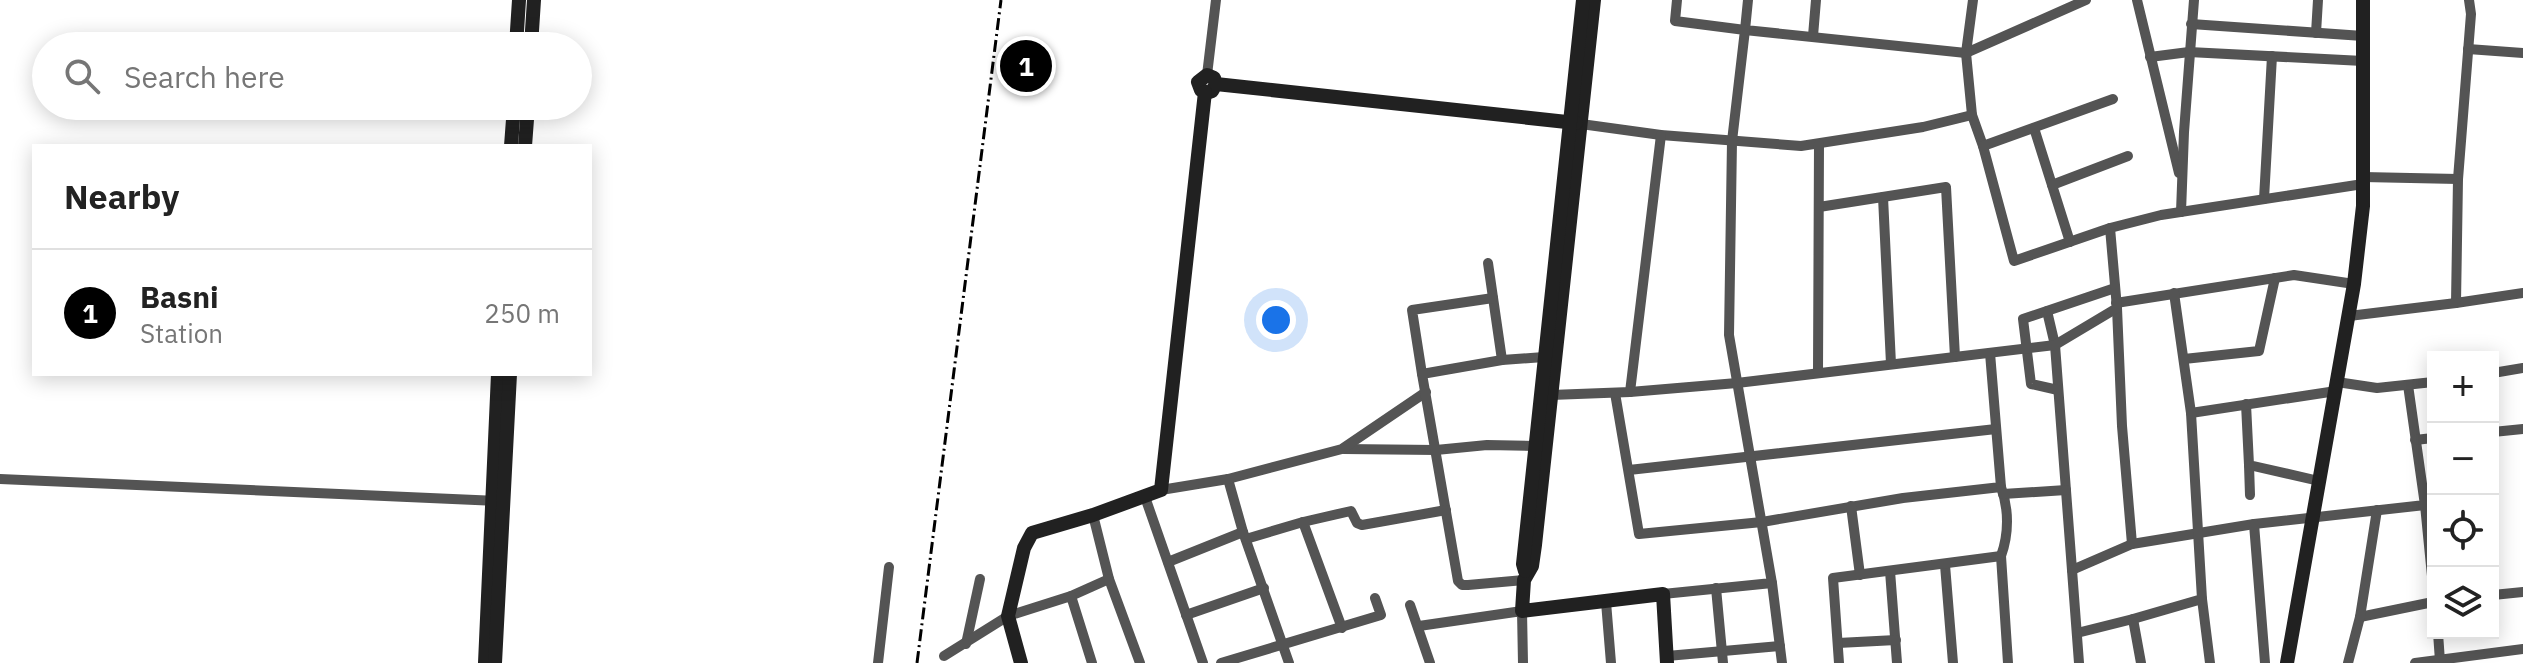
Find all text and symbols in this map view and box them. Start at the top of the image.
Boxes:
search box [32,32,592,120]
pin: 1 [1000,36,1052,96]
icon: search [60,54,104,98]
text: Search here [124,57,285,96]
text: Nearby [64,174,179,218]
text: Basni [140,277,219,316]
text: 1 [82,296,98,330]
text: 250 m [484,296,560,330]
your location [1256,300,1296,340]
text: Station [140,316,223,350]
map controls [2427,351,2499,639]
button: + [2427,351,2499,423]
button: − [2427,423,2499,495]
button: locate [2427,495,2499,567]
button: layers [2427,567,2499,639]

